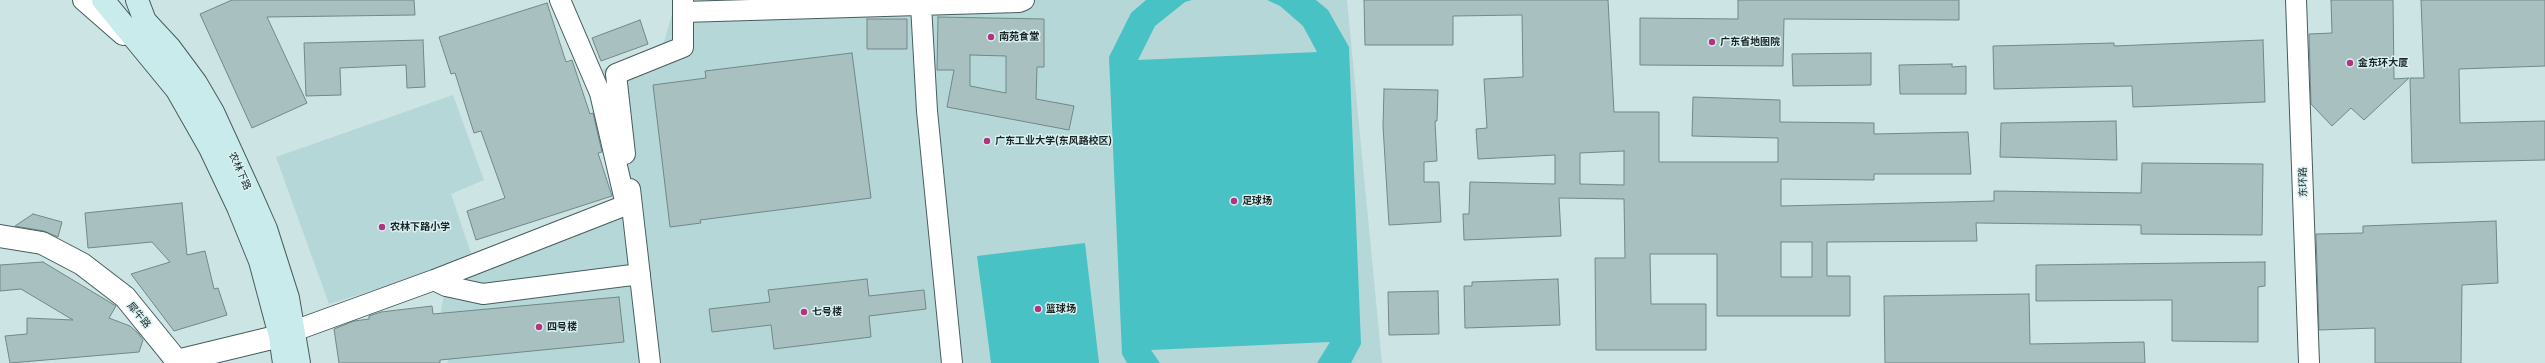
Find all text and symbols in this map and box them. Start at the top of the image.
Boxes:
place label: 南苑食堂 [999,31,1039,43]
marker: 南苑食堂 [986,32,996,42]
place label: 广东省地图院 [1720,36,1780,48]
marker: 广东省地图院 [1707,37,1717,47]
place label: 金东环大厦 [2358,57,2408,69]
marker: 金东环大厦 [2345,58,2355,68]
place label: 广东工业大学(东风路校区) [995,135,1112,147]
marker: 广东工业大学(东风路校区) [982,136,992,146]
street label: 农林下路 [226,150,254,192]
street label: 东环路 [2296,167,2310,197]
place label: 足球场 [1242,195,1272,207]
marker: 足球场 [1229,196,1239,206]
place label: 农林下路小学 [390,221,450,233]
marker: 农林下路小学 [377,222,387,232]
street label: 犀牛路 [125,300,153,330]
place label: 篮球场 [1046,303,1076,315]
marker: 篮球场 [1033,304,1043,314]
place label: 七号楼 [812,306,842,318]
marker: 七号楼 [799,307,809,317]
place label: 四号楼 [547,321,577,333]
marker: 四号楼 [534,322,544,332]

